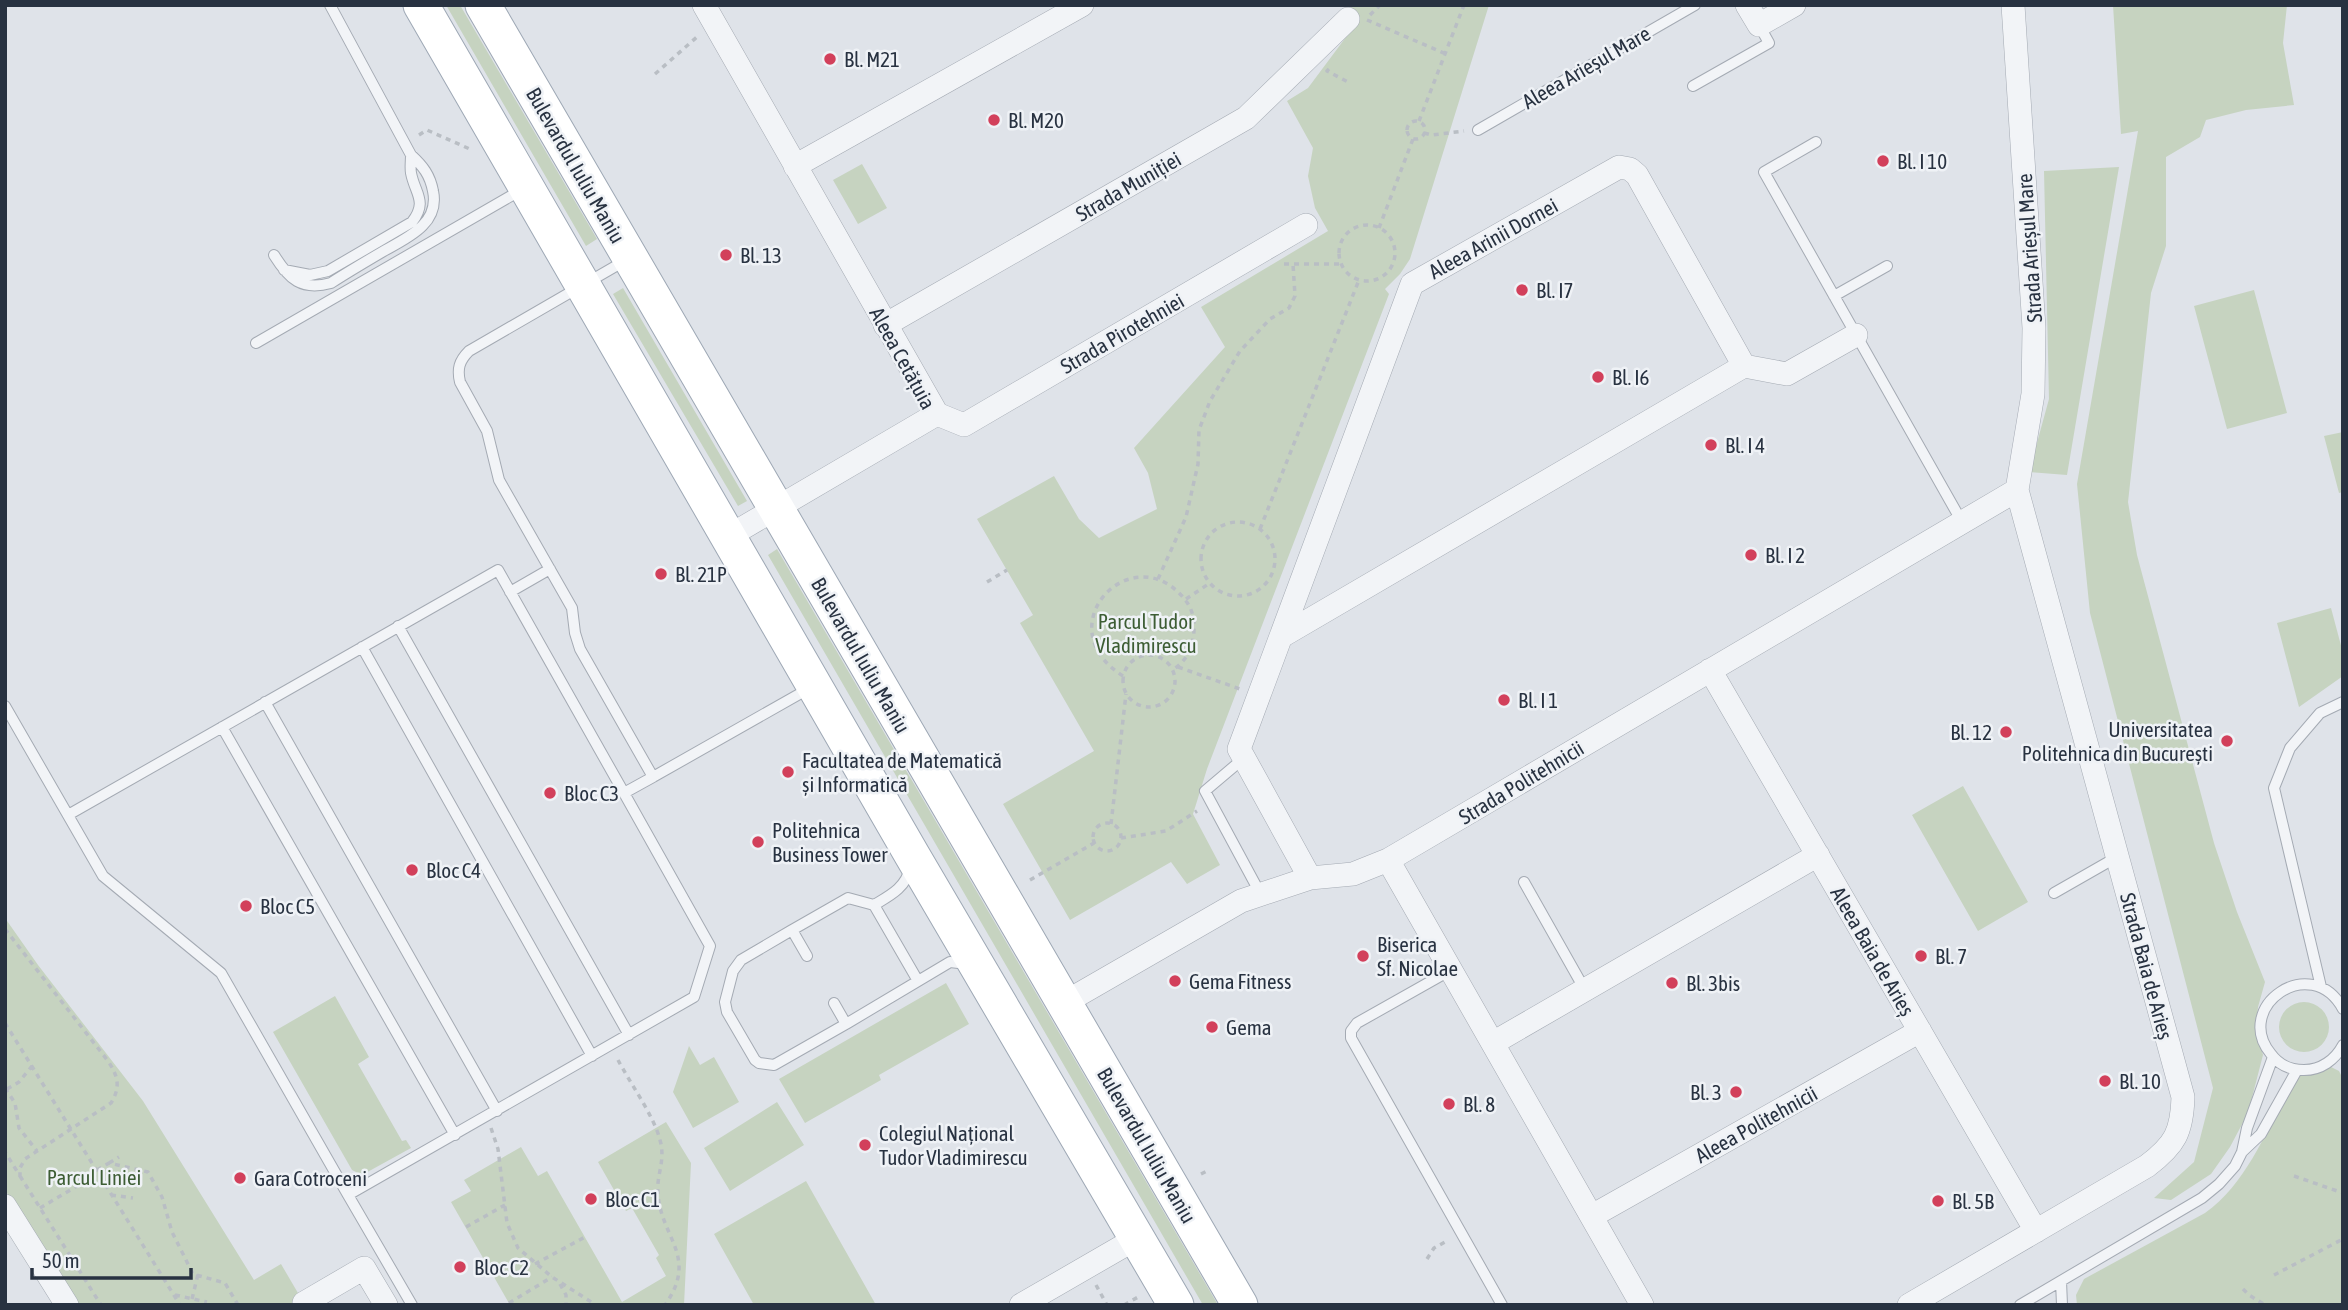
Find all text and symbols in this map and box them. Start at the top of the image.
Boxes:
street label: Aleea Arieșul Mare [1518,21,1654,113]
place label: Bl. M21 [844,47,900,71]
marker: Bl. M21 [822,51,838,67]
street label: Bulevardul Iuliu Maniu [522,83,630,247]
place label: Bl. M20 [1008,108,1064,132]
marker: Bl. M20 [986,112,1002,128]
street label: Strada Muniției [1071,146,1185,226]
place label: Bl. I 10 [1897,149,1947,173]
marker: Bl. I 10 [1875,153,1891,169]
street label: Strada Arieșul Mare [2012,173,2046,323]
street label: Aleea Arinii Dornei [1424,193,1562,283]
place label: Bl. 13 [740,243,782,267]
marker: Bl. 13 [718,247,734,263]
place label: Bl. I7 [1536,278,1573,302]
marker: Bl. I7 [1514,282,1530,298]
street label: Strada Pirotehniei [1056,288,1188,378]
street label: Aleea Cetățuia [865,303,941,413]
place label: Bl. I6 [1612,365,1649,389]
marker: Bl. I6 [1590,369,1606,385]
place label: Bl. I 4 [1725,433,1765,457]
marker: Bl. I 4 [1703,437,1719,453]
place label: Bl. I 2 [1765,543,1805,567]
marker: Bl. I 2 [1743,547,1759,563]
place label: Bl. 21P [675,562,727,586]
marker: Bl. 21P [653,566,669,582]
street label: Bulevardul Iuliu Maniu [807,573,915,737]
park label: Parcul Tudor Vladimirescu [1095,609,1197,657]
place label: Bl. I 1 [1518,688,1558,712]
marker: Bl. I 1 [1496,692,1512,708]
place label: Universitatea Politehnica din București [2022,717,2213,765]
place label: Bl. 12 [1950,720,1992,744]
marker: Bl. 12 [1998,724,2014,740]
marker: Universitatea Politehnica din București [2219,733,2235,749]
street label: Strada Politehnicii [1454,735,1588,829]
place label: Facultatea de Matematică și Informatică [802,748,1002,796]
marker: Facultatea de Matematică și Informatică [780,764,796,780]
place label: Bloc C3 [564,781,619,805]
marker: Bloc C3 [542,785,558,801]
place label: Politehnica Business Tower [772,818,888,866]
marker: Politehnica Business Tower [750,834,766,850]
place label: Bloc C4 [426,858,481,882]
marker: Bloc C4 [404,862,420,878]
street label: Aleea Baia de Arieș [1826,882,1920,1020]
street label: Strada Baia de Arieș [2116,890,2178,1042]
place label: Bloc C5 [260,894,315,918]
marker: Bloc C5 [238,898,254,914]
place label: Biserica Sf. Nicolae [1377,932,1458,980]
place label: Bl. 7 [1935,944,1967,968]
marker: Biserica Sf. Nicolae [1355,948,1371,964]
marker: Bl. 7 [1913,948,1929,964]
place label: Gema Fitness [1189,969,1291,993]
place label: Bl. 3bis [1686,971,1740,995]
marker: Gema Fitness [1167,973,1183,989]
marker: Bl. 3bis [1664,975,1680,991]
place label: Gema [1226,1015,1272,1039]
marker: Gema [1204,1019,1220,1035]
street label: Bulevardul Iuliu Maniu [1093,1063,1201,1227]
place label: Bl. 10 [2119,1069,2161,1093]
marker: Bl. 10 [2097,1073,2113,1089]
place label: Bl. 3 [1690,1080,1722,1104]
street label: Aleea Politehnicii [1691,1081,1821,1167]
marker: Bl. 3 [1728,1084,1744,1100]
place label: Bl. 8 [1463,1092,1495,1116]
marker: Bl. 8 [1441,1096,1457,1112]
place label: Colegiul Național Tudor Vladimirescu [879,1121,1028,1169]
marker: Colegiul Național Tudor Vladimirescu [857,1137,873,1153]
park label: Parcul Liniei [47,1165,141,1189]
place label: Gara Cotroceni [254,1166,367,1190]
marker: Gara Cotroceni [232,1170,248,1186]
place label: Bloc C1 [605,1187,660,1211]
place label: Bl. 5B [1952,1189,1994,1213]
marker: Bloc C1 [583,1191,599,1207]
marker: Bl. 5B [1930,1193,1946,1209]
scale bar [32,1236,191,1280]
text: 50 m [42,1248,80,1272]
place label: Bloc C2 [474,1255,529,1279]
marker: Bloc C2 [452,1259,468,1275]

